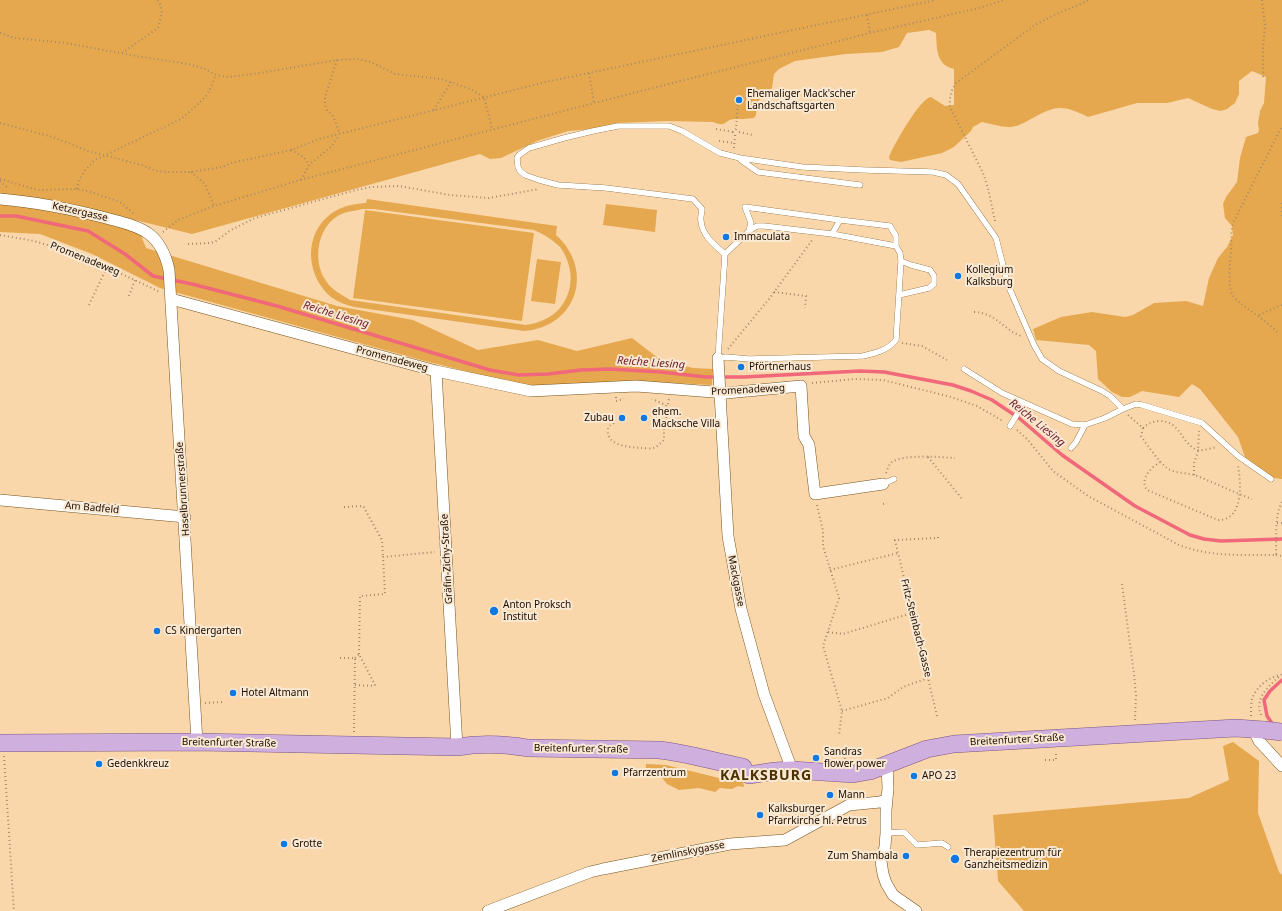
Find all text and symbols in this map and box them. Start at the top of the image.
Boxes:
place label: Ehemaliger Mack'scher Landschaftsgarten [747,88,855,112]
marker: Ehemaliger Mack'scher Landschaftsgarten [734,95,744,105]
street label: Ketzergasse [51,200,109,224]
place label: Immaculata [734,231,790,243]
marker: Immaculata [721,232,731,242]
street label: Promenadeweg [48,240,122,278]
place label: Kollegium Kalksburg [966,264,1013,288]
marker: Kollegium Kalksburg [953,271,963,281]
water label: Reiche Liesing [301,299,371,331]
street label: Promenadeweg [355,344,429,374]
water label: Reiche Liesing [617,354,685,372]
place label: Pförtnerhaus [749,361,811,373]
marker: Pförtnerhaus [736,362,746,372]
street label: Promenadeweg [711,382,785,398]
water label: Reiche Liesing [1006,396,1068,450]
place label: ehem. Macksche Villa [652,406,720,430]
place label: Zubau [584,412,614,424]
marker: Zubau [617,413,627,423]
marker: ehem. Macksche Villa [639,413,649,423]
street label: Haselbrunnerstraße [174,441,192,537]
street label: Am Badfeld [64,500,120,516]
street label: Gräfin-Zichy-Straße [439,514,455,604]
street label: Mackgasse [725,554,747,608]
street label: Fritz-Steinbach-Gasse [898,578,934,678]
place label: Anton Proksch Institut [503,599,571,622]
marker: Anton Proksch Institut [488,605,500,617]
place label: CS Kindergarten [165,625,241,637]
marker: CS Kindergarten [152,626,162,636]
place label: Hotel Altmann [241,687,309,699]
marker: Hotel Altmann [228,688,238,698]
street label: Breitenfurter Straße [970,732,1064,748]
street label: Breitenfurter Straße [182,736,276,750]
street label: Breitenfurter Straße [534,742,628,756]
place label: Sandras flower power [824,746,886,770]
marker: Sandras flower power [811,753,821,763]
place label: Gedenkkreuz [107,758,169,770]
marker: Gedenkkreuz [94,759,104,769]
place label: Pfarrzentrum [623,767,686,779]
marker: Pfarrzentrum [610,768,620,778]
district label: KALKSBURG [720,768,812,784]
place label: APO 23 [922,770,956,782]
marker: APO 23 [909,771,919,781]
place label: Mann [838,789,865,801]
marker: Mann [825,790,835,800]
place label: Kalksburger Pfarrkirche hl. Petrus [768,803,867,826]
marker: Kalksburger Pfarrkirche hl. Petrus [755,810,765,820]
place label: Grotte [292,838,322,850]
marker: Grotte [279,839,289,849]
street label: Zemlinskygasse [650,839,726,865]
place label: Therapiezentrum für Ganzheitsmedizin [964,847,1061,870]
place label: Zum Shambala [828,850,898,862]
marker: Zum Shambala [901,851,911,861]
marker: Therapiezentrum für Ganzheitsmedizin [949,853,961,865]

